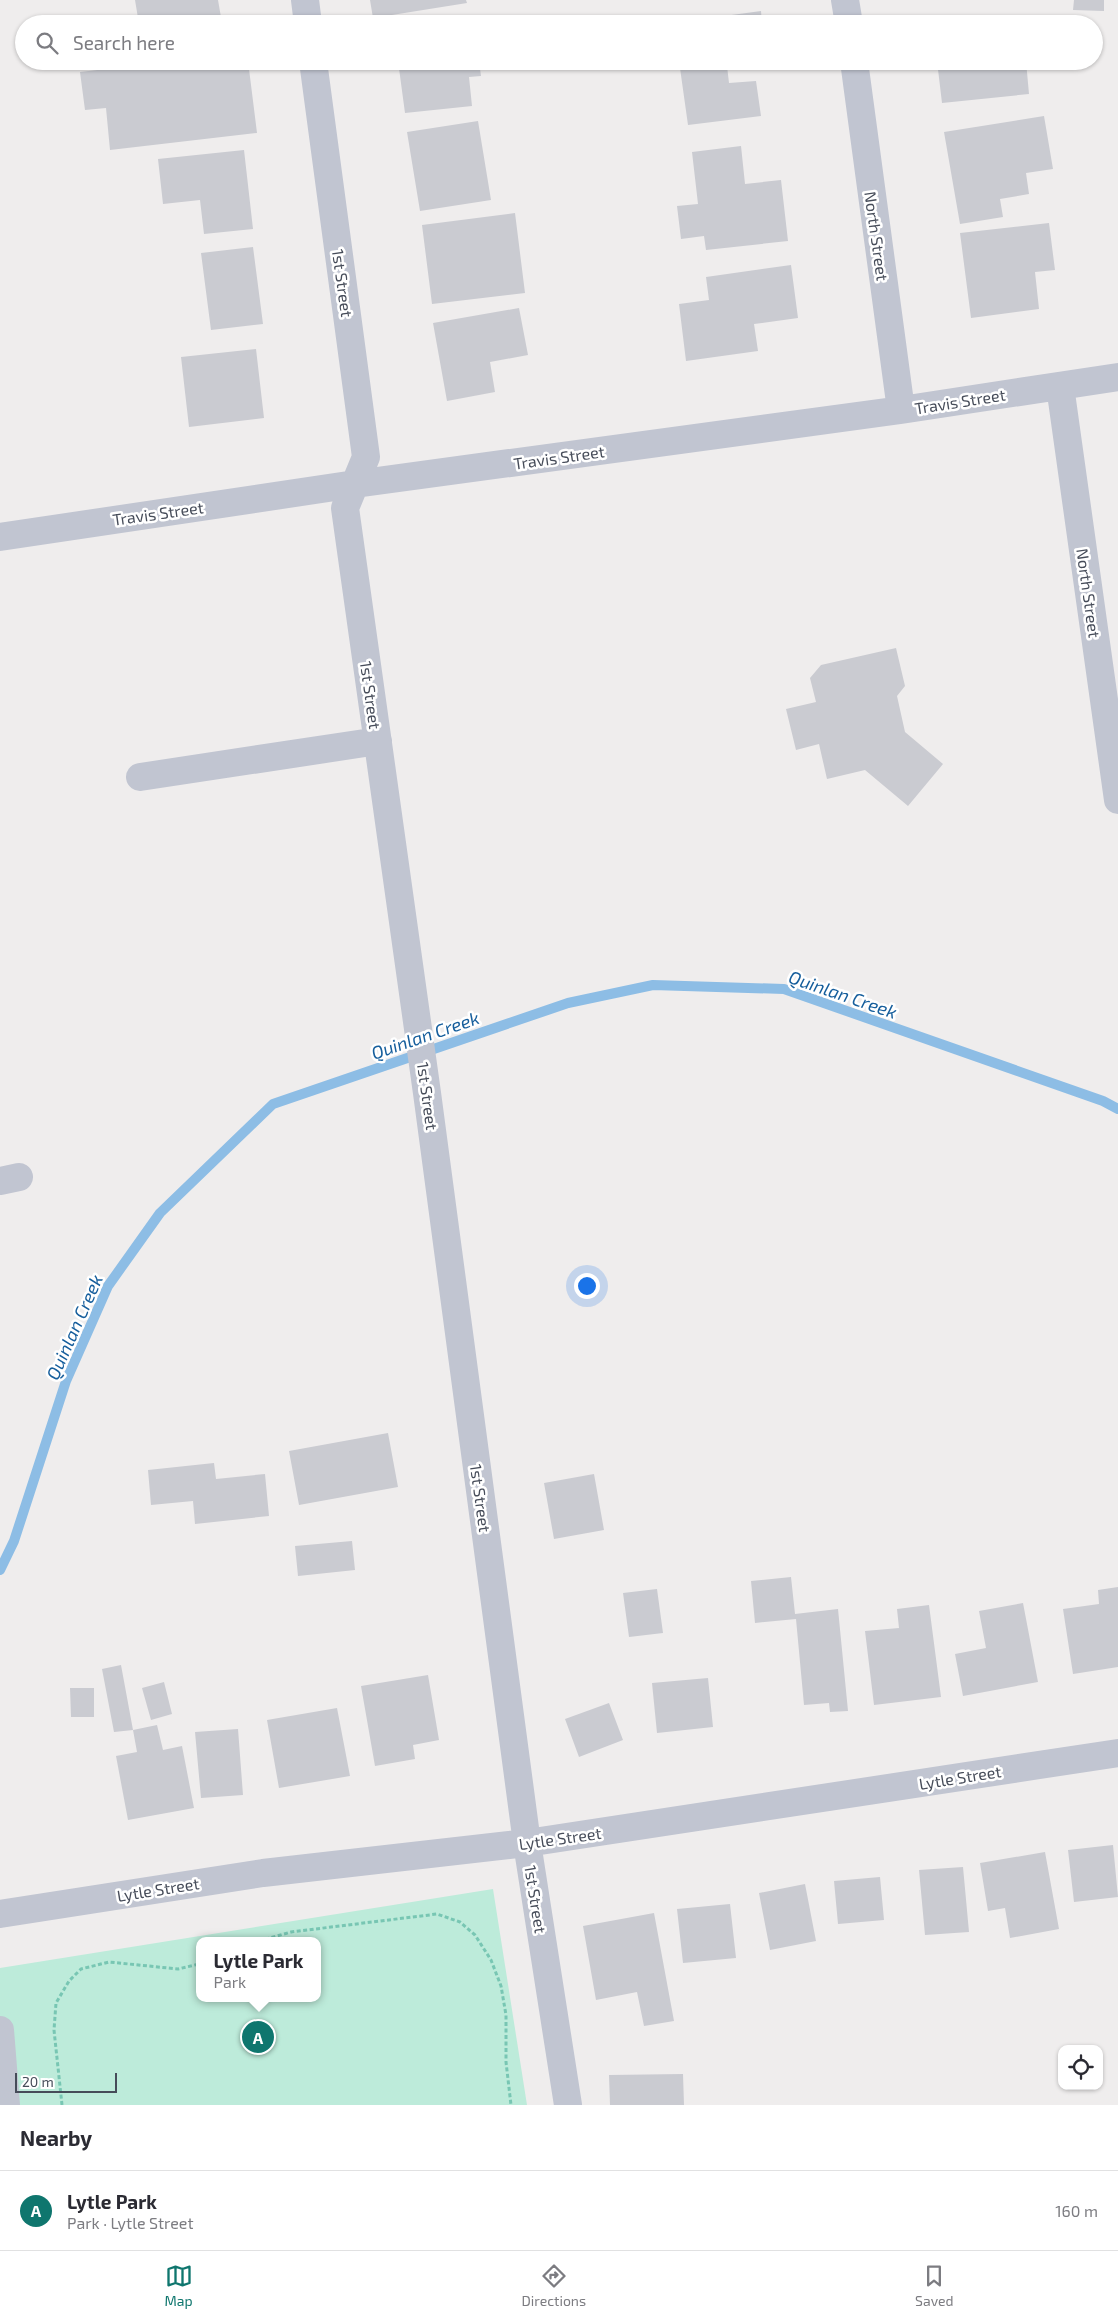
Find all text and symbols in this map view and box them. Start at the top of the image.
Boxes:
search box [15,15,1103,70]
icon: search [33,29,61,57]
text: Search here [73,31,175,54]
street label: North Street [861,190,893,282]
street label: 1st Street [329,248,357,318]
street label: Travis Street [913,384,1007,418]
street label: Travis Street [512,441,606,473]
street label: Travis Street [111,497,205,529]
street label: North Street [1073,547,1105,639]
street label: 1st Street [357,660,385,730]
water label: Quinlan Creek [786,965,900,1023]
water label: Quinlan Creek [368,1006,482,1064]
street label: 1st Street [414,1061,442,1131]
water label: Quinlan Creek [41,1271,107,1383]
your location [574,1273,600,1299]
street label: 1st Street [467,1463,495,1533]
street label: Lytle Street [917,1761,1003,1793]
street label: Lytle Street [518,1823,602,1853]
street label: 1st Street [521,1864,551,1934]
street label: Lytle Street [115,1873,201,1905]
popup [196,1937,321,2002]
text: Lytle Park [214,1949,303,1972]
text: Park [214,1972,246,1991]
pin: A [242,2018,274,2056]
map controls [1058,2045,1103,2090]
button: locate [1058,2045,1103,2090]
scale bar [15,2070,118,2093]
text: 20 m [22,2073,54,2090]
text: Nearby [20,2125,92,2150]
text: Lytle Park [67,2190,157,2213]
text: A [31,2201,41,2220]
text: 160 m [1055,2201,1098,2220]
text: Park · Lytle Street [67,2213,194,2232]
tab: Map [164,2262,193,2309]
tab: Directions [522,2262,586,2309]
tab: Saved [915,2262,954,2309]

